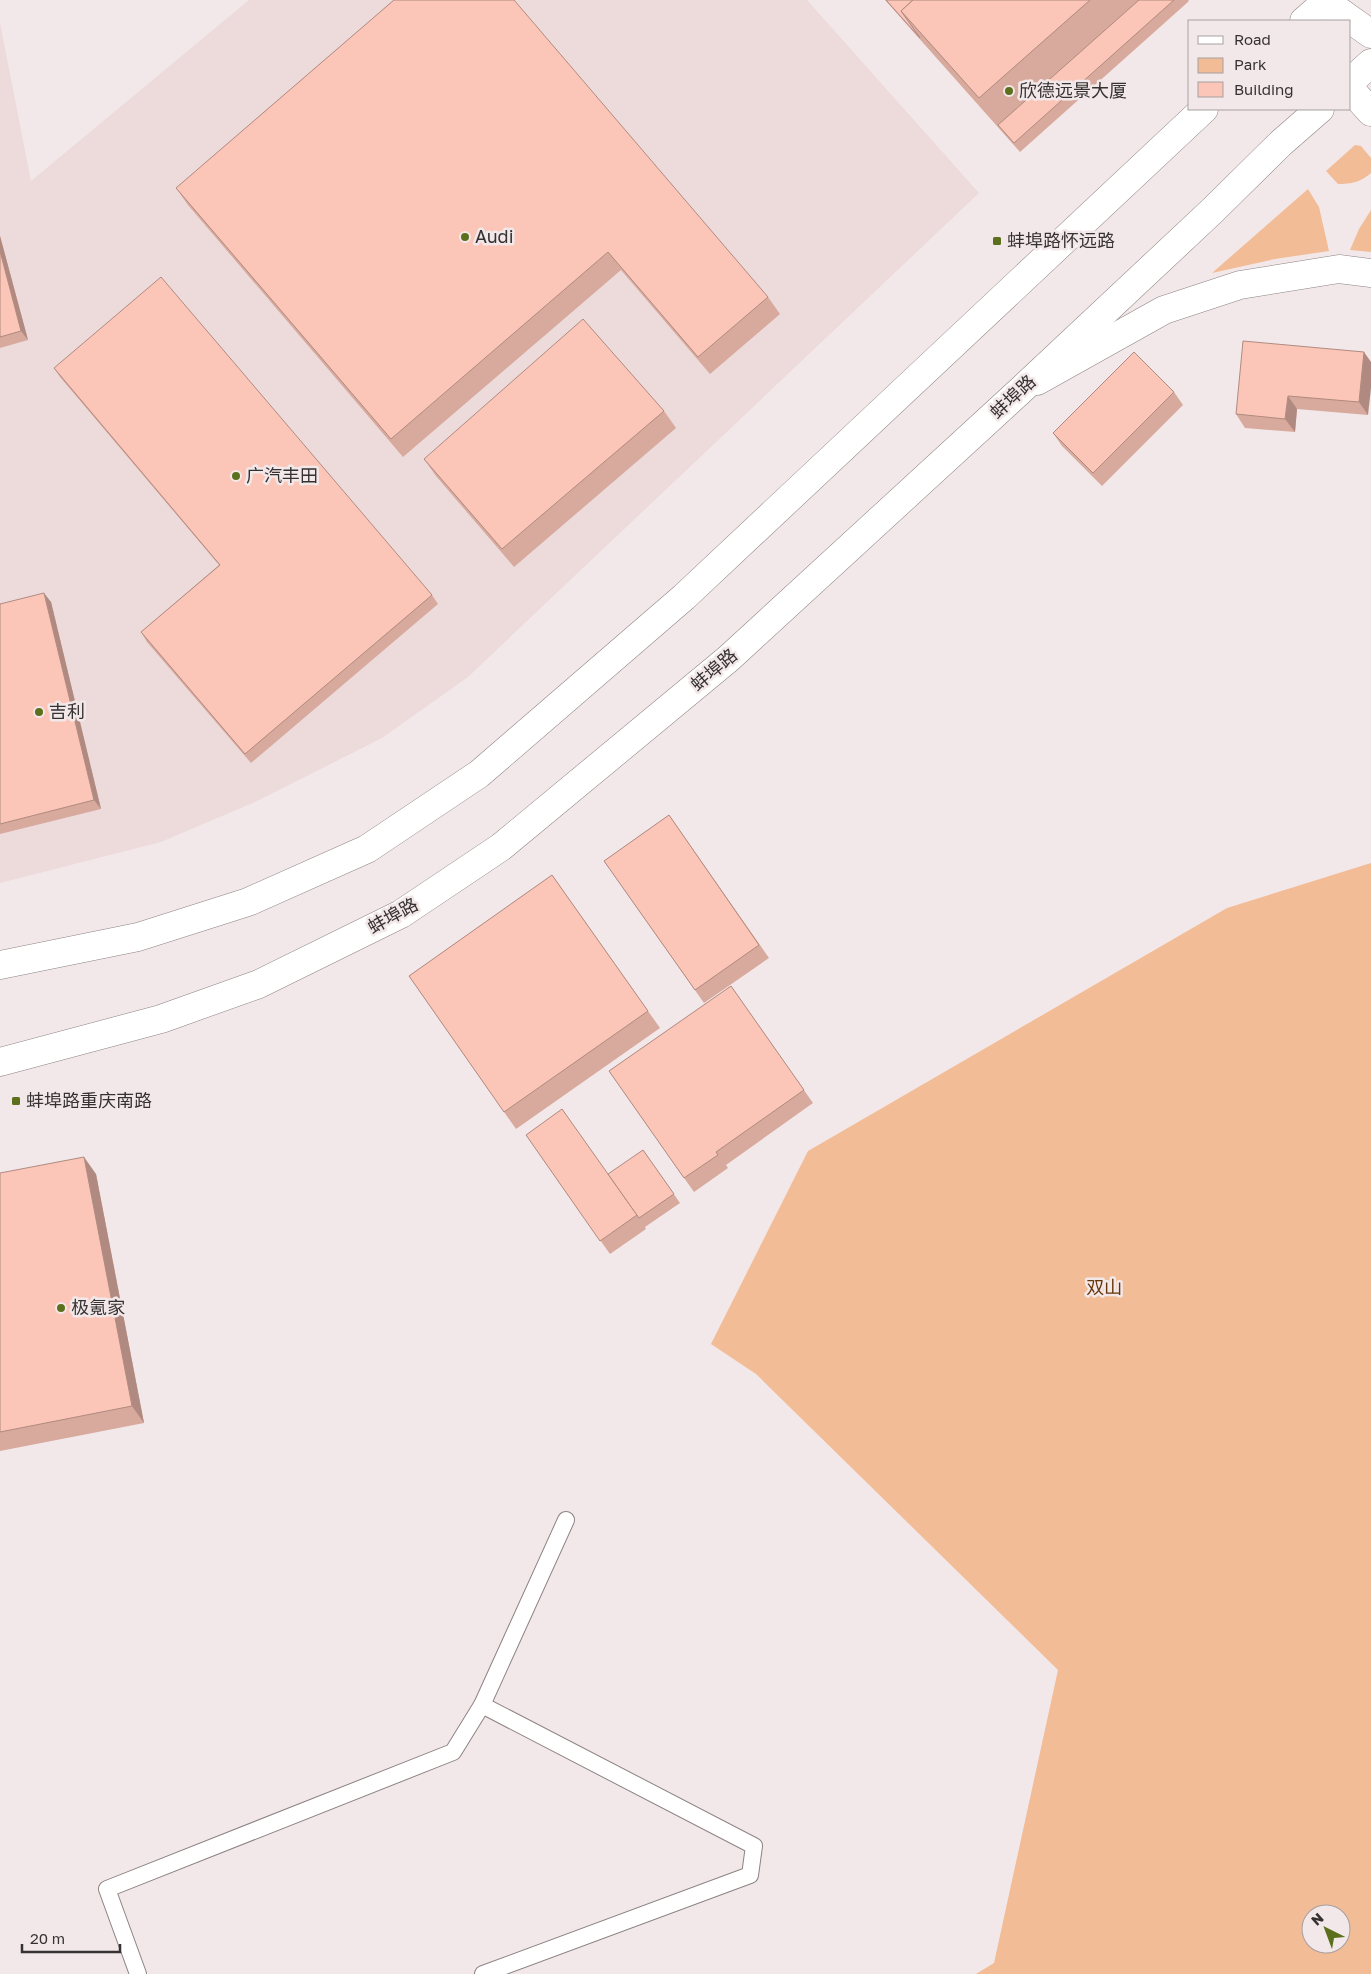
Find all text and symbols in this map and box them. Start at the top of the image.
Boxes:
legend [1188,20,1351,110]
text: Road [1234,30,1271,48]
text: Park [1234,55,1267,73]
place label: 欣德远景大厦 [1019,79,1127,101]
text: Building [1234,80,1294,98]
marker: 欣德远景大厦 [1003,85,1015,97]
place label: Audi [475,225,513,247]
place label: 蚌埠路怀远路 [1007,229,1115,251]
marker: Audi [459,231,471,243]
marker: 蚌埠路怀远路 [991,235,1003,247]
street label: 蚌埠路 [985,370,1040,423]
place label: 广汽丰田 [246,464,318,486]
marker: 广汽丰田 [230,470,242,482]
street label: 蚌埠路 [686,643,741,695]
place label: 吉利 [49,700,85,722]
marker: 吉利 [33,706,45,718]
street label: 蚌埠路 [364,892,421,938]
place label: 蚌埠路重庆南路 [26,1089,152,1111]
marker: 蚌埠路重庆南路 [10,1095,22,1107]
park label: 双山 [1086,1276,1122,1298]
place label: 极氪家 [71,1296,125,1318]
marker: 极氪家 [55,1302,67,1314]
north arrow [1301,1904,1351,1954]
text: N [1307,1909,1327,1929]
scale bar [22,1922,120,1954]
text: 20 m [30,1929,65,1947]

